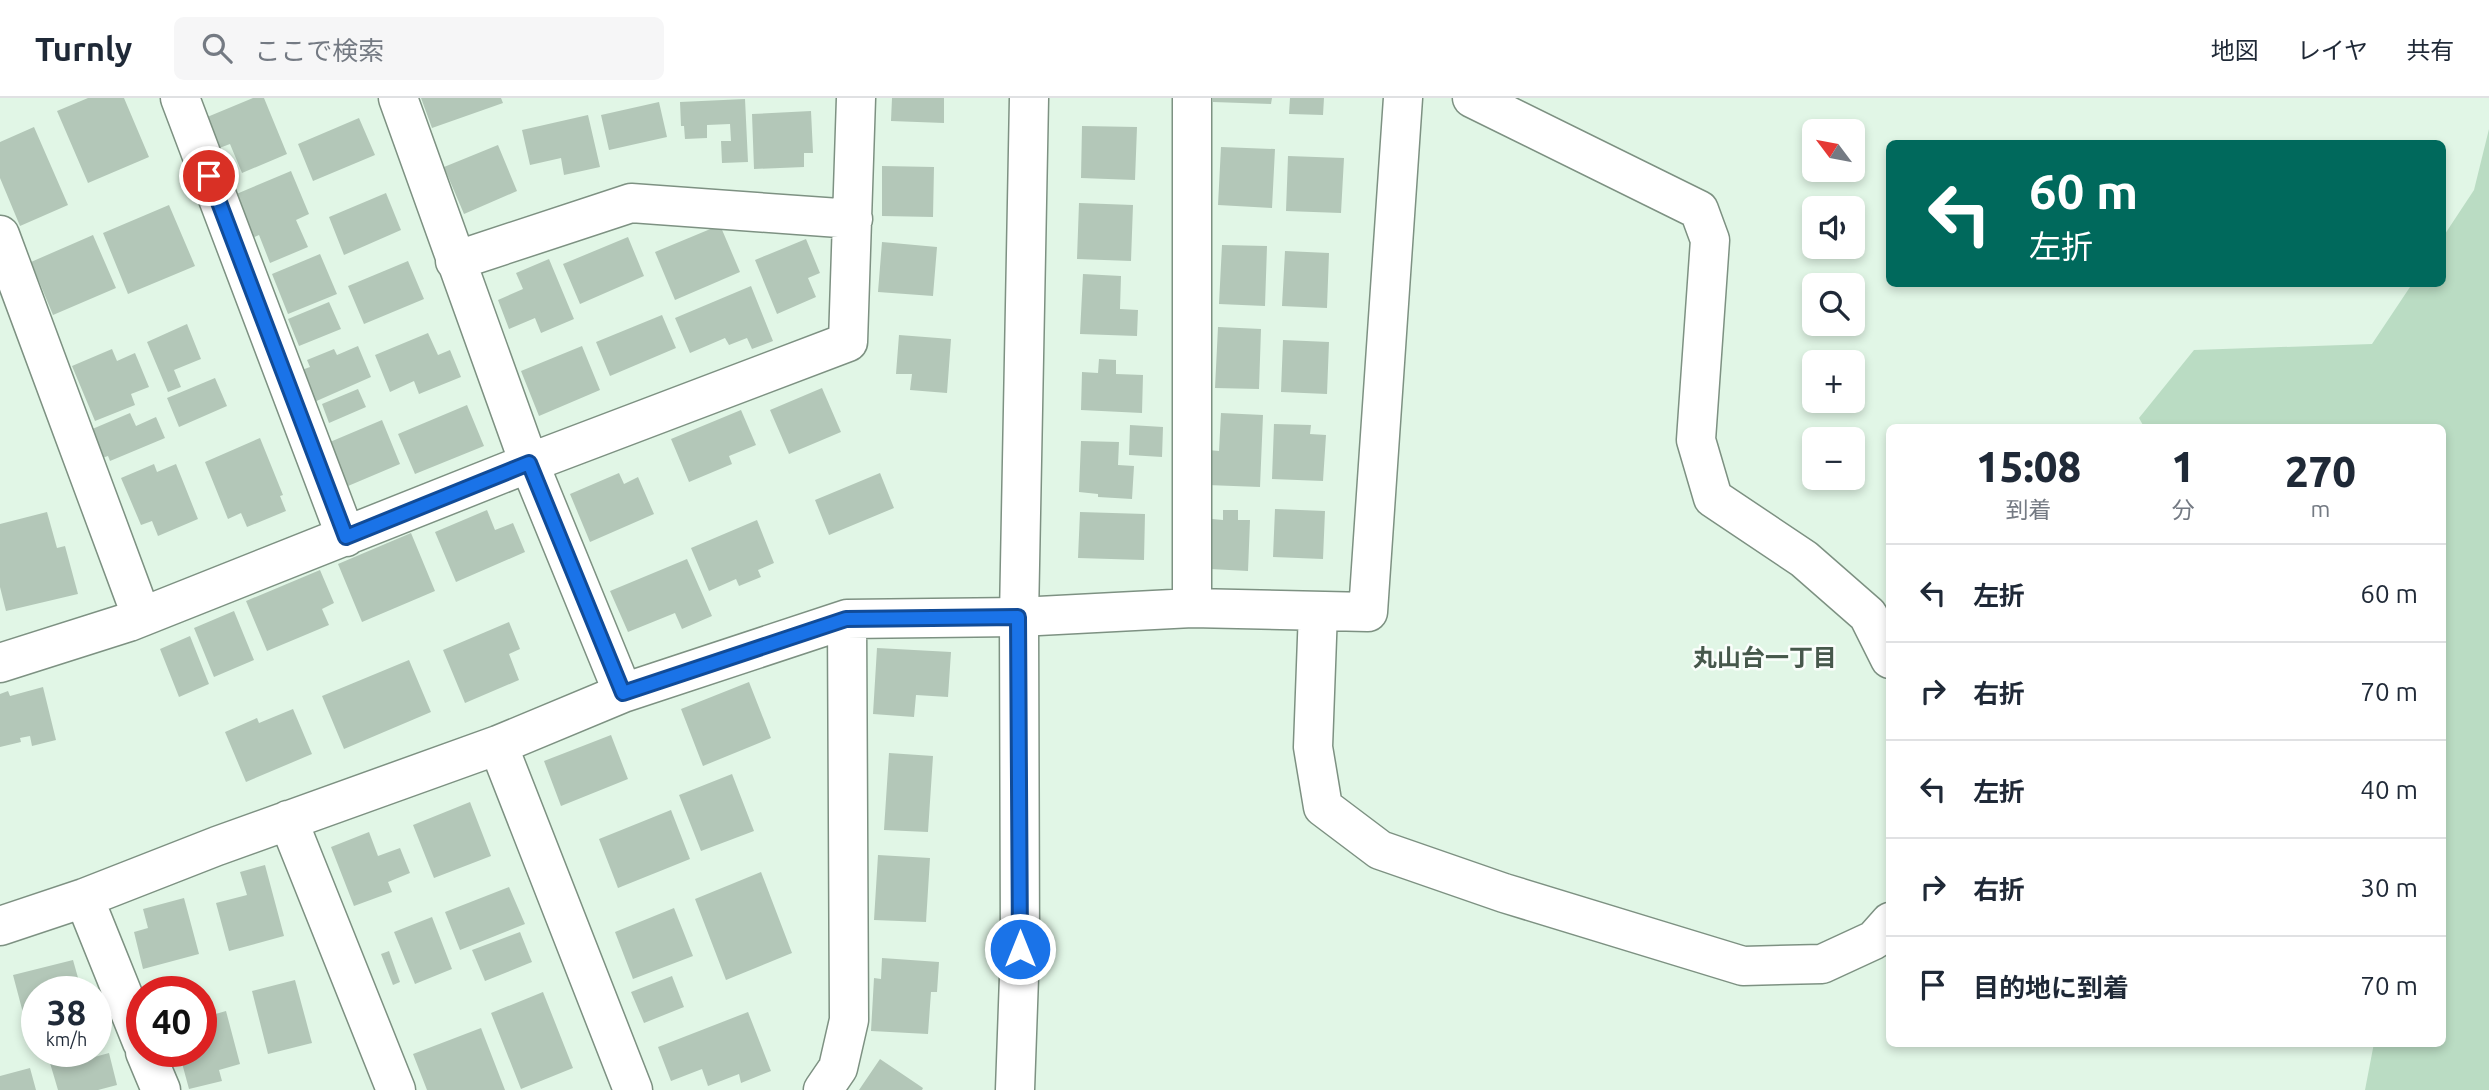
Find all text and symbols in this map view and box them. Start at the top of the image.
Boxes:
search box [174,17,664,80]
icon: search [198,29,236,67]
text: Turnly [35,30,132,67]
text: ここで検索 [254,36,384,65]
text: 地図 [2211,37,2259,64]
text: レイヤ [2297,37,2368,64]
text: 共有 [2406,37,2454,64]
north arrow [1802,119,1866,182]
map controls [1802,119,1865,490]
pin [179,146,239,206]
icon: arrive [190,157,228,195]
text: 60 m [2029,163,2138,218]
icon: left [1914,168,2005,259]
button: sound [1802,196,1865,259]
text: 左折 [2029,228,2093,264]
button: search [1802,273,1865,336]
button: + [1802,350,1865,413]
button: − [1802,427,1865,490]
text: 15:08 [1976,443,2081,490]
text: 1 [2171,443,2195,490]
text: 270 [2285,448,2356,495]
text: m [2311,496,2330,521]
text: 到着 [2006,497,2052,522]
text: 分 [2172,497,2195,522]
icon: left [1914,574,1952,612]
text: 60 m [2360,579,2418,608]
text: 左折 [1973,581,2025,610]
district label: 丸山台一丁目 [1693,644,1837,671]
icon: right [1914,672,1952,710]
text: 70 m [2360,677,2418,706]
text: 右折 [1973,679,2025,708]
icon: left [1914,770,1952,808]
text: 40 m [2360,775,2418,804]
text: 左折 [1973,777,2025,806]
icon: right [1914,868,1952,906]
text: 30 m [2360,873,2418,902]
text: 右折 [1973,875,2025,904]
position arrow [983,912,1057,986]
icon: arrive [1914,966,1952,1004]
text: 70 m [2360,971,2418,1000]
text: 目的地に到着 [1973,973,2129,1002]
speed limit sign: 40 [126,976,217,1067]
text: 38 [47,992,86,1032]
text: km/h [46,1029,87,1049]

